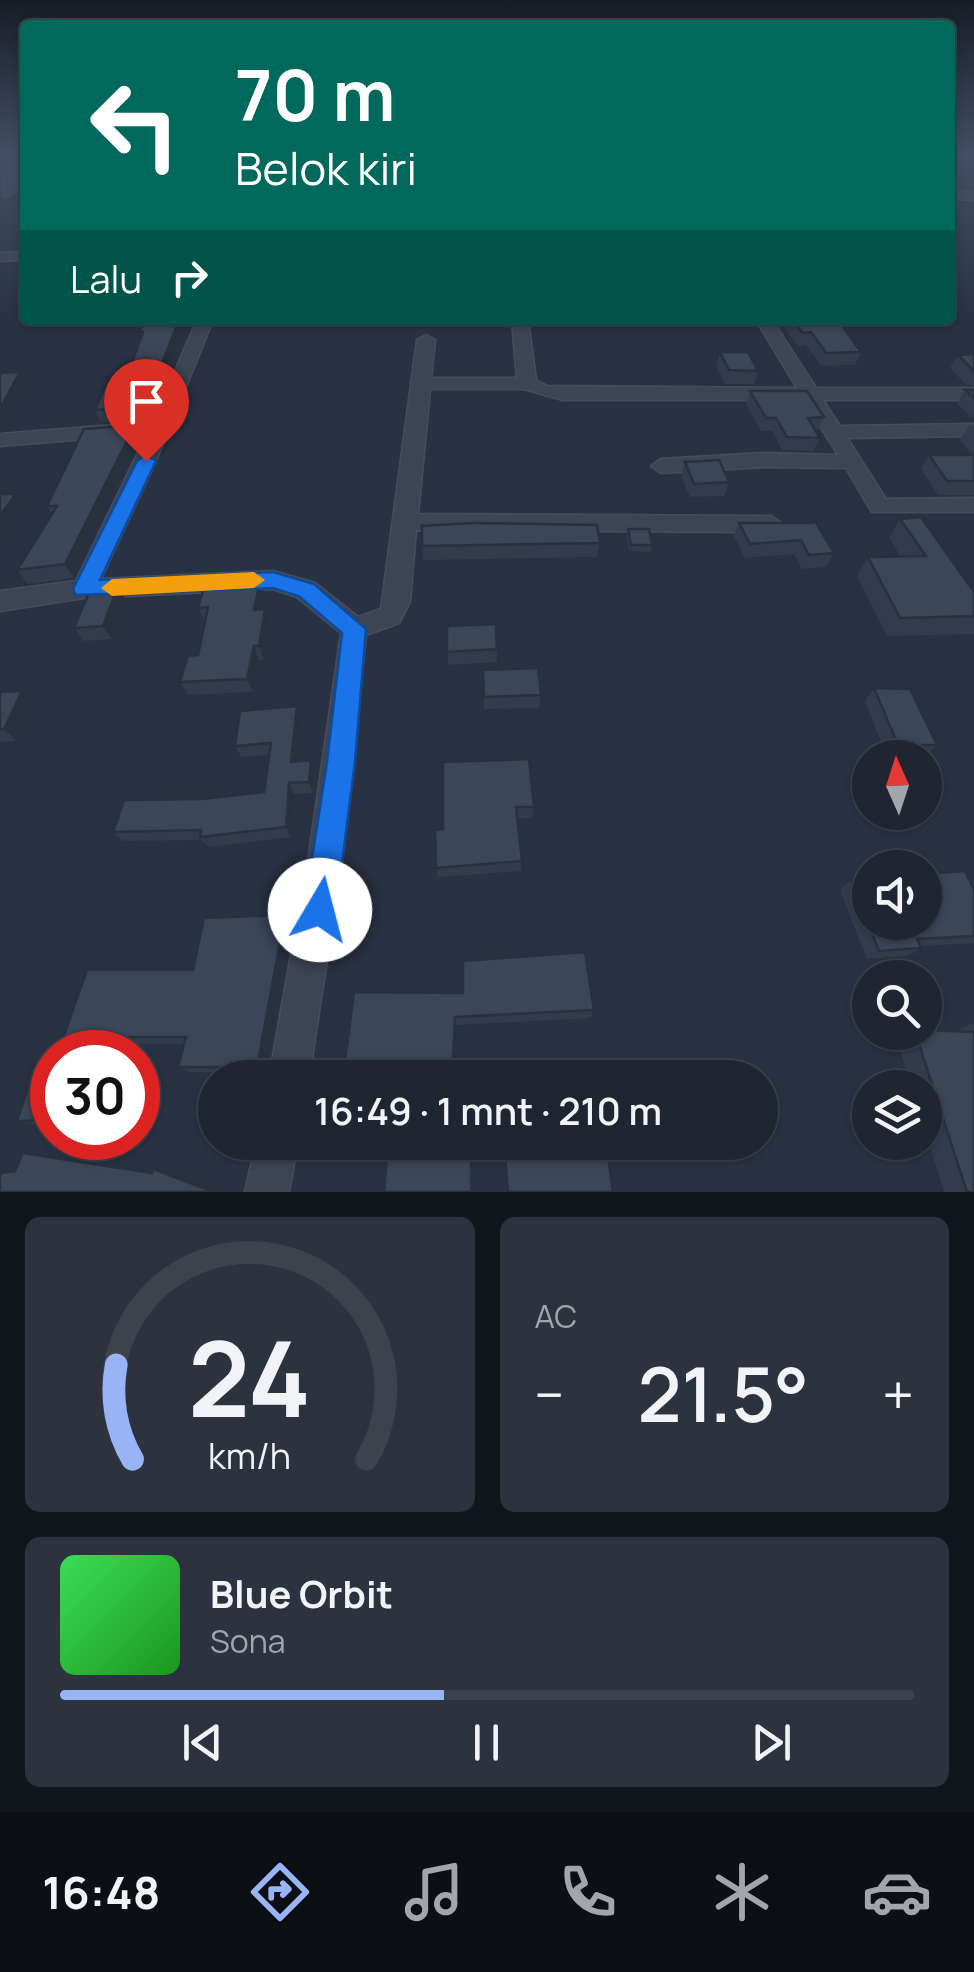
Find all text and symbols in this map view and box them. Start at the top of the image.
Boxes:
text: 70 m [235,46,395,142]
icon: left [70,60,200,190]
text: Belok kiri [235,137,417,199]
icon: right [162,250,217,305]
text: Lalu [70,252,142,304]
pin [104,359,189,462]
icon: arrive [119,374,174,429]
north arrow [852,740,942,830]
map controls [852,740,942,1160]
button: sound [852,850,942,940]
position arrow [268,858,372,962]
button: search [852,960,942,1050]
speed limit sign: 30 [30,1030,160,1160]
button: layers [852,1070,942,1160]
text: 16:49 · 1 mnt · 210 m [314,1084,662,1136]
text: AC [535,1294,577,1338]
text: 24 [188,1306,311,1448]
text: 21.5° [637,1342,809,1445]
text: − [535,1356,564,1432]
text: + [882,1356,914,1432]
text: km/h [208,1431,291,1480]
text: Blue Orbit [210,1567,393,1619]
text: Sona [210,1619,285,1663]
icon: previous [175,1715,230,1770]
icon: pause [459,1715,514,1770]
icon: next [744,1715,799,1770]
icon: directions [245,1857,315,1927]
icon: music [399,1857,469,1927]
icon: phone [553,1857,623,1927]
icon: climate [707,1857,777,1927]
icon: car [862,1857,932,1927]
text: 16:48 [42,1861,160,1923]

